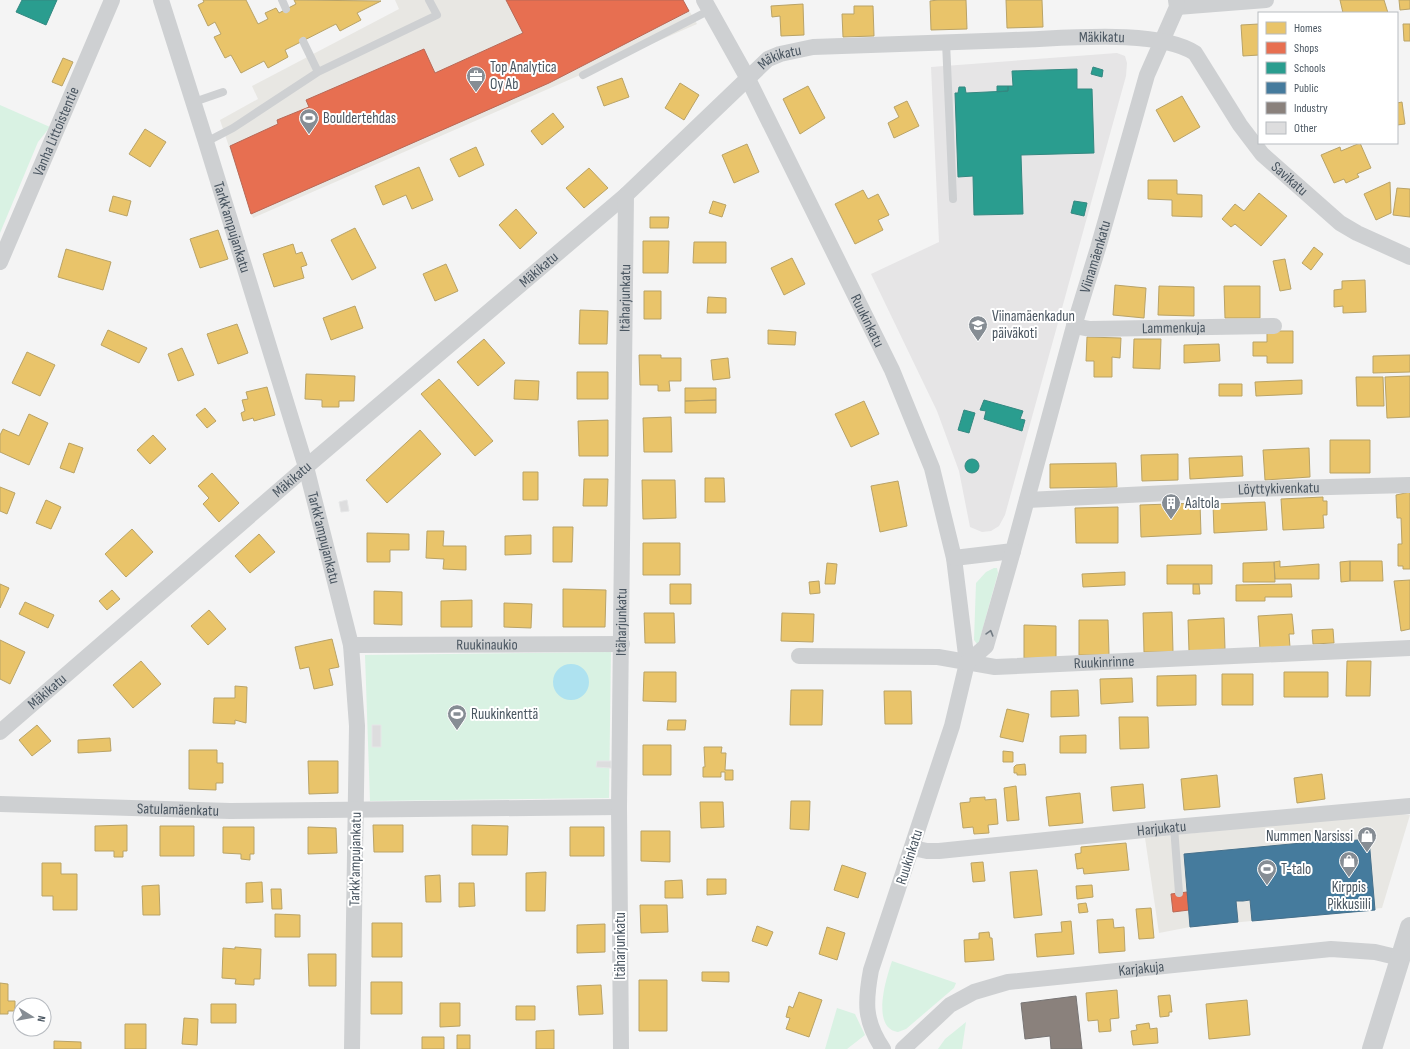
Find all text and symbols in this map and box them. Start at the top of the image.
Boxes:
legend [1258,12,1398,144]
text: Homes [1294,21,1322,36]
street label: Mäkikatu [1079,28,1125,47]
street label: Mäkikatu [754,41,803,74]
text: Shops [1294,41,1319,56]
place label: Top Analytica Oy Ab [490,58,557,94]
text: Schools [1294,61,1326,76]
office icon: Top Analytica Oy Ab [465,65,487,93]
text: Public [1294,81,1319,96]
street label: Vanha Littoistentie [29,84,84,179]
text: Industry [1294,101,1328,116]
sports icon: Bouldertehdas [298,107,320,135]
place label: Bouldertehdas [323,109,396,128]
text: Other [1294,121,1318,136]
street label: Savikatu [1267,157,1312,200]
street label: Tarkk'ampujankatu [209,179,255,275]
street label: Viinamäenkatu [1076,218,1115,295]
street label: Mäkikatu [515,248,562,292]
street label: Itäharjunkatu [615,264,635,332]
street label: Ruukinkatu [846,291,888,351]
place label: Viinamäenkadun päiväkoti [992,307,1075,343]
school or university icon: Viinamäenkadun päiväkoti [967,314,989,342]
street label: Lammenkuja [1142,318,1206,338]
street label: Mäkikatu [269,458,316,502]
street label: Löyttykivenkatu [1238,478,1320,500]
street label: Tarkk'ampujankatu [303,490,344,586]
building icon: Aaltola [1160,492,1182,520]
place label: Aaltola [1184,494,1220,513]
street label: Itäharjunkatu [612,588,632,656]
one-way arrow [985,630,994,637]
street label: Ruukinaukio [456,635,518,655]
street label: Ruukinrinne [1073,652,1135,673]
street label: Mäkikatu [24,670,71,714]
sports icon: Ruukinkenttä [446,703,468,731]
place label: Ruukinkenttä [471,705,539,724]
street label: Satulamäenkatu [137,799,219,821]
street label: Tarkk'ampujankatu [345,812,366,906]
street label: Harjukatu [1136,817,1187,841]
shop icon: Nummen Narsissi [1356,825,1378,853]
street label: Ruukinkatu [892,827,927,887]
place label: Nummen Narsissi [1266,827,1353,846]
shop icon: Kirppis Pikkusiili [1338,850,1360,878]
sports icon: T-talo [1256,858,1278,886]
place label: T-talo [1281,860,1311,879]
place label: Kirppis Pikkusiili [1327,878,1371,914]
street label: Itäharjunkatu [611,912,630,980]
street label: Karjakuja [1118,957,1165,981]
north arrow [12,997,52,1037]
text: N [34,1015,48,1023]

